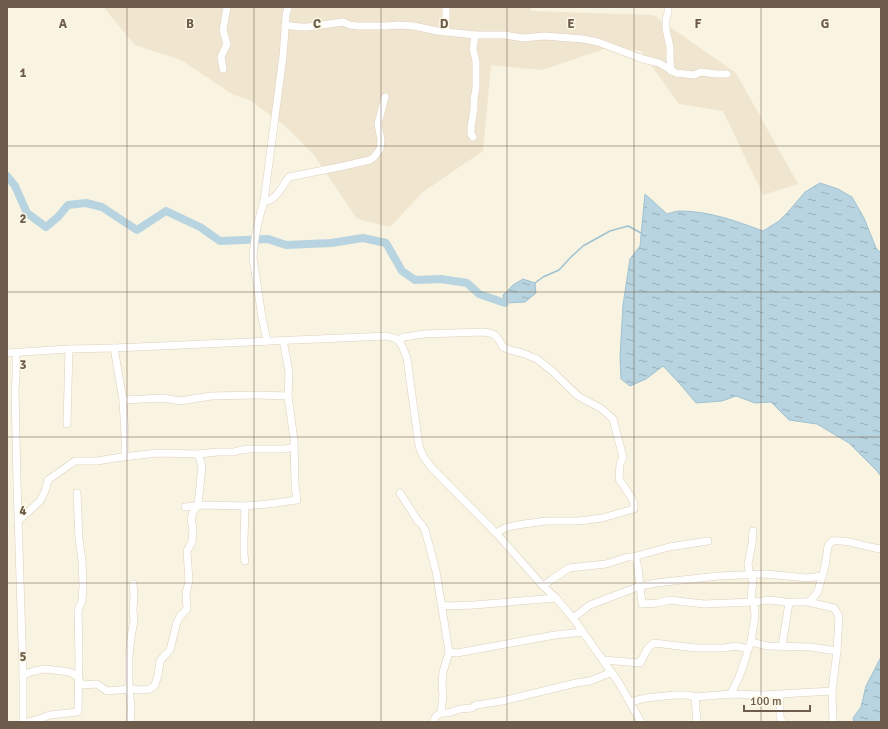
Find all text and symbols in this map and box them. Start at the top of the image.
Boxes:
text: A [59,16,68,32]
text: B [186,16,194,32]
text: C [313,16,321,32]
text: D [440,16,449,32]
text: E [567,16,575,32]
text: F [695,16,702,32]
text: G [821,16,829,32]
text: 1 [19,65,27,81]
text: 2 [19,211,27,227]
text: 3 [19,357,27,373]
text: 4 [19,503,27,519]
text: 5 [19,649,27,665]
scale bar [744,687,810,713]
text: 100 m [750,694,782,709]

